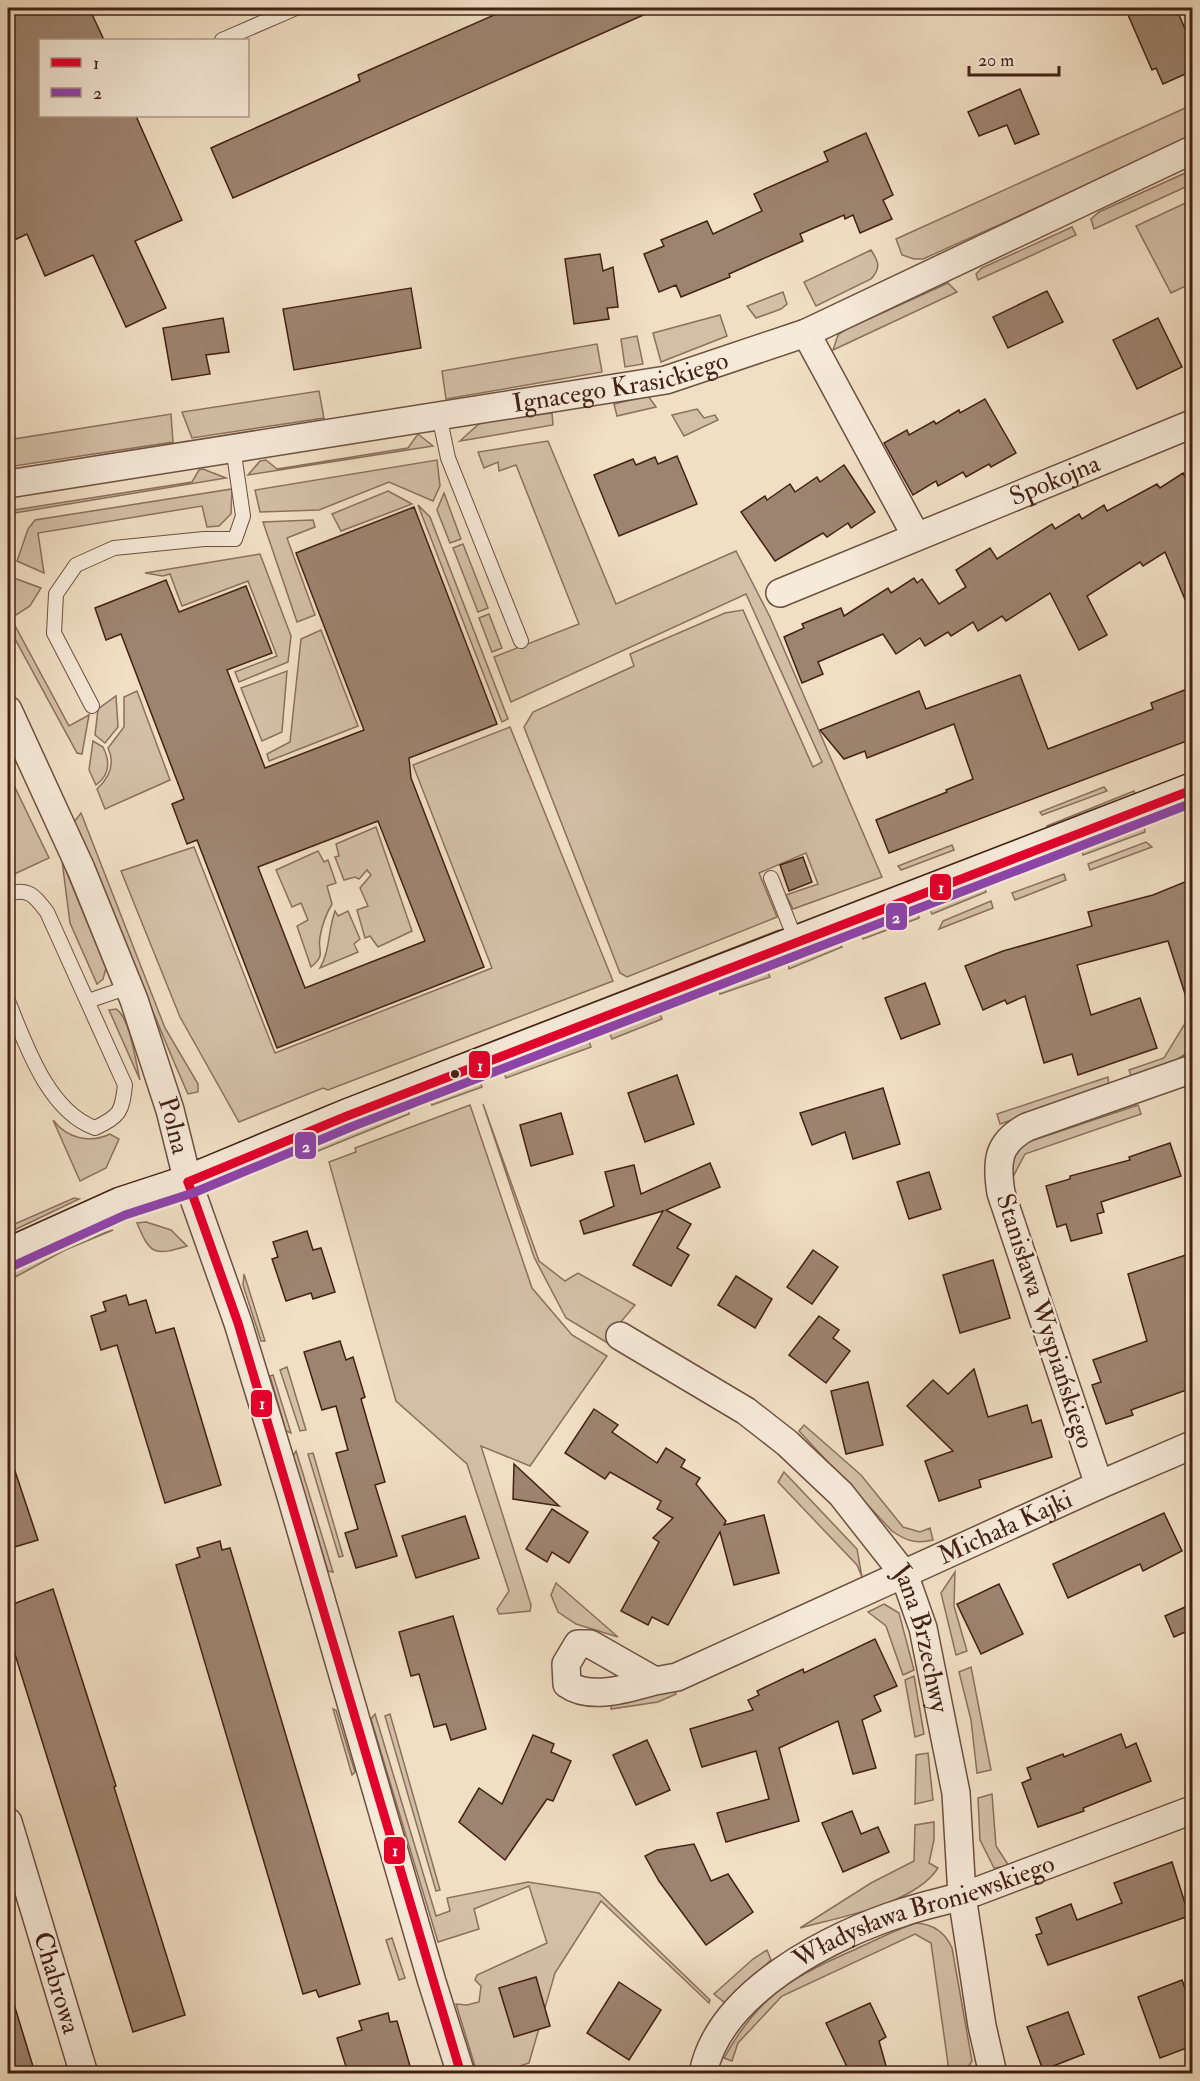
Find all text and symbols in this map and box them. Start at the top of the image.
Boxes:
legend [39,39,249,117]
scale bar [969,39,1059,77]
text: 20 m [978,49,1014,72]
text: 1 [93,52,99,75]
text: 2 [93,82,102,105]
street label: Ignacego Krasickiego [510,344,732,420]
street label: Spokojna [1005,447,1105,513]
line badge: 1 [929,873,952,901]
text: 1 [938,878,944,898]
line badge: 2 [885,902,908,931]
text: 2 [892,908,900,928]
line badge: 1 [468,1050,491,1079]
text: 1 [477,1056,483,1076]
unlabelled marker [449,1068,461,1080]
street label: Polna [151,1093,196,1158]
line badge: 2 [294,1131,317,1160]
text: 2 [302,1137,310,1157]
street label: Stanisława Wyspiańskiego [988,1190,1101,1453]
line badge: 1 [250,1389,273,1418]
text: 1 [259,1394,265,1414]
street label: Michała Kajki [933,1483,1077,1572]
street label: Jana Brzechwy [886,1557,956,1716]
line badge: 1 [383,1836,406,1865]
text: 1 [392,1841,398,1861]
street label: Władysława Broniewskiego [786,1847,1059,1976]
street label: Chabrowa [26,1928,87,2038]

